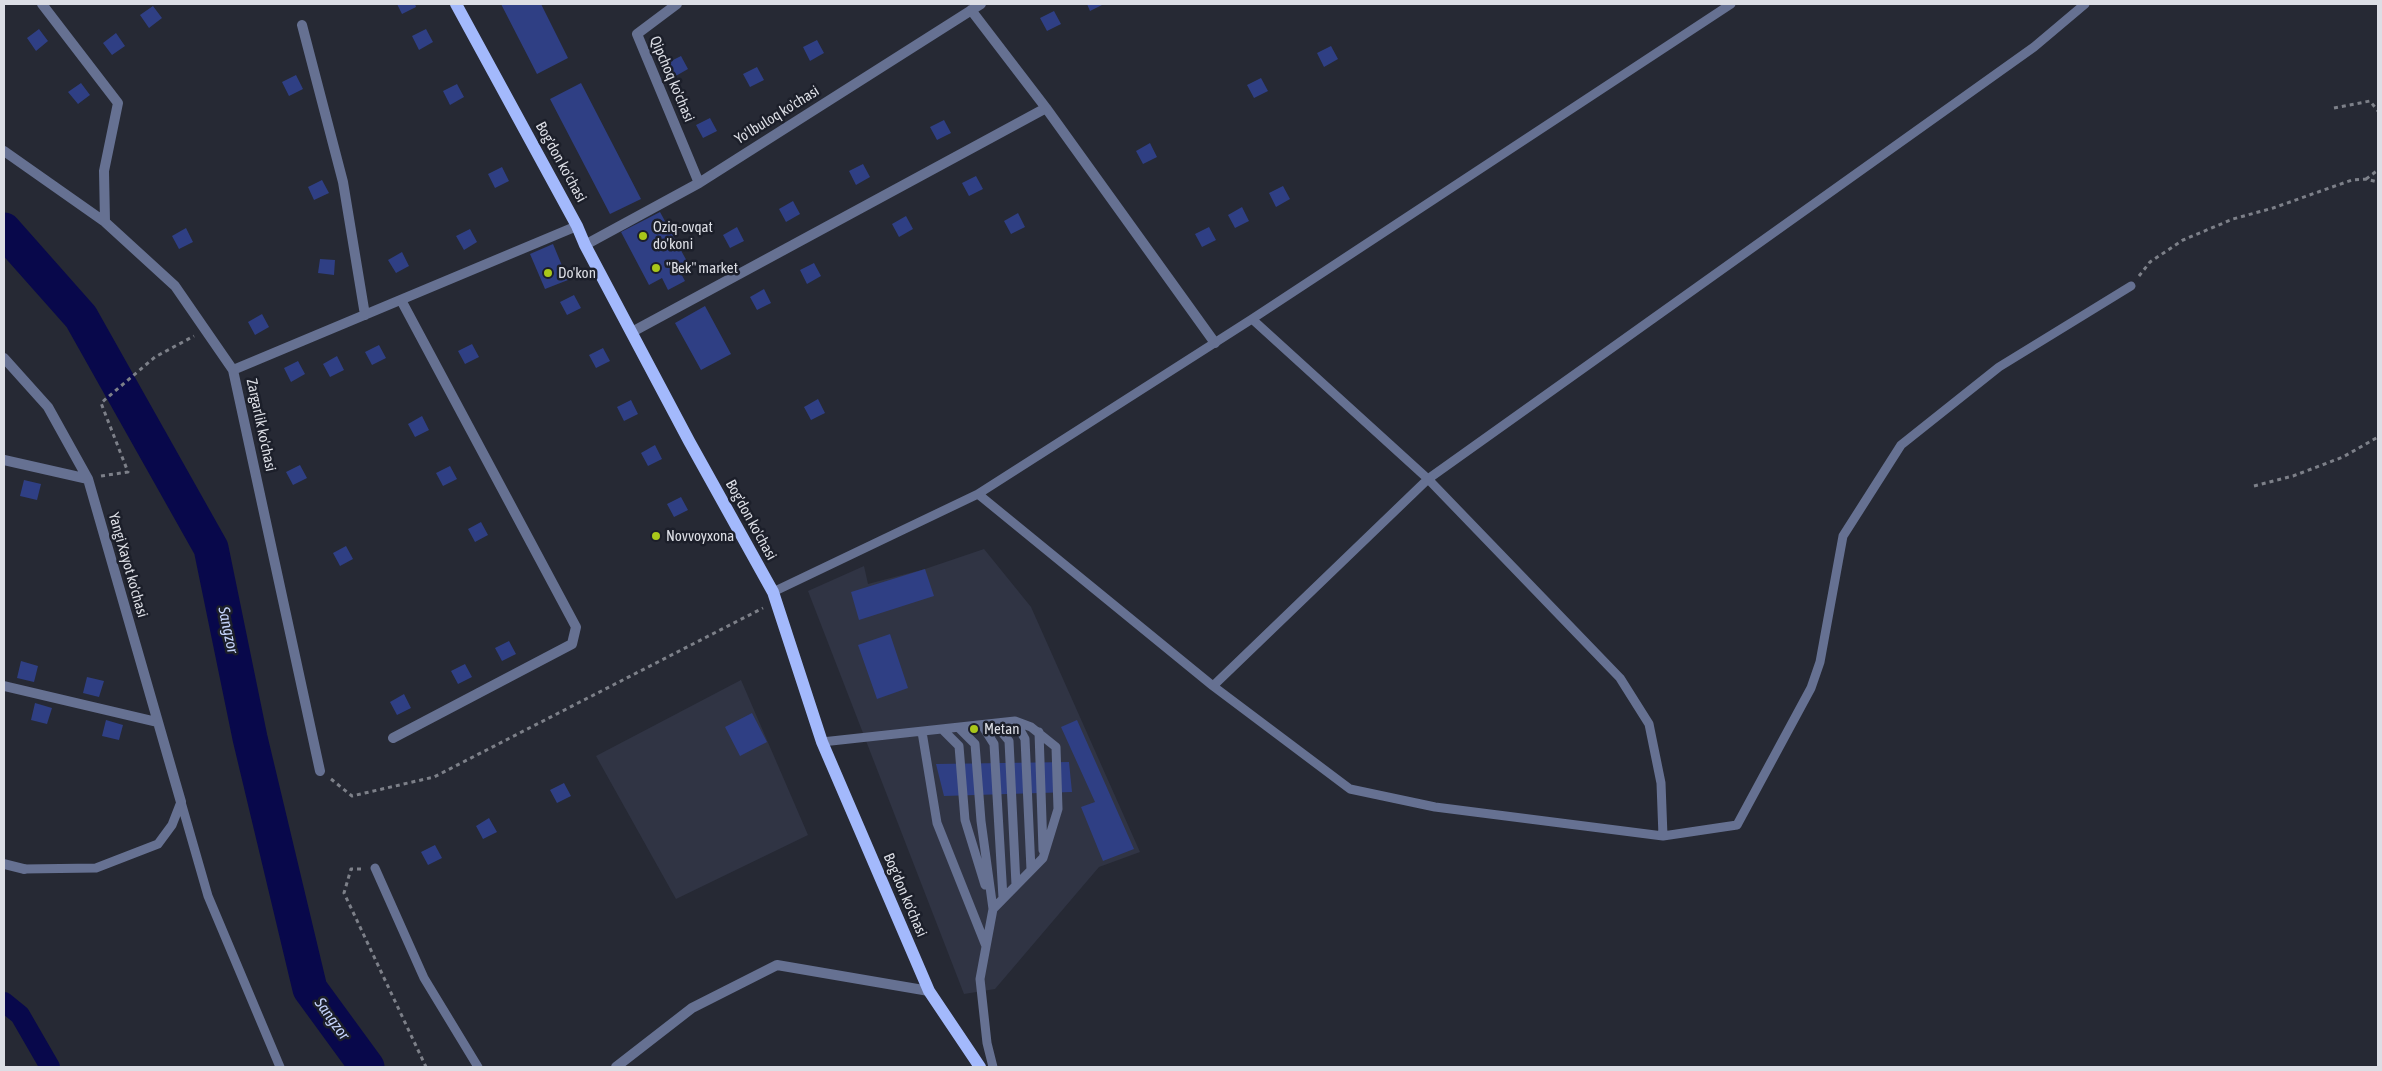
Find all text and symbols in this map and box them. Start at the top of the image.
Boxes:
street label: Qipchoq ko'chasi [646,33,698,125]
street label: Yo'lbuloq ko'chasi [731,82,823,148]
street label: Bog'don ko'chasi [532,119,590,205]
place label: Oziq-ovqat do'koni [653,218,713,253]
marker: Oziq-ovqat do'koni [637,230,649,242]
place label: "Bek" market [666,259,738,277]
marker: "Bek" market [650,262,662,274]
place label: Do'kon [558,264,596,282]
marker: Do'kon [542,267,554,279]
street label: Zargarlik ko'chasi [242,377,280,473]
street label: Bog'don ko'chasi [722,477,780,563]
street label: Yangi Xayot ko'chasi [104,510,152,620]
place label: Novvoyxona [666,527,734,545]
marker: Novvoyxona [650,530,662,542]
water label: Sangzor [214,605,242,655]
place label: Metan [984,720,1019,738]
marker: Metan [968,723,980,735]
street label: Bog'don ko'chasi [879,850,931,940]
water label: Sangzor [310,994,354,1044]

